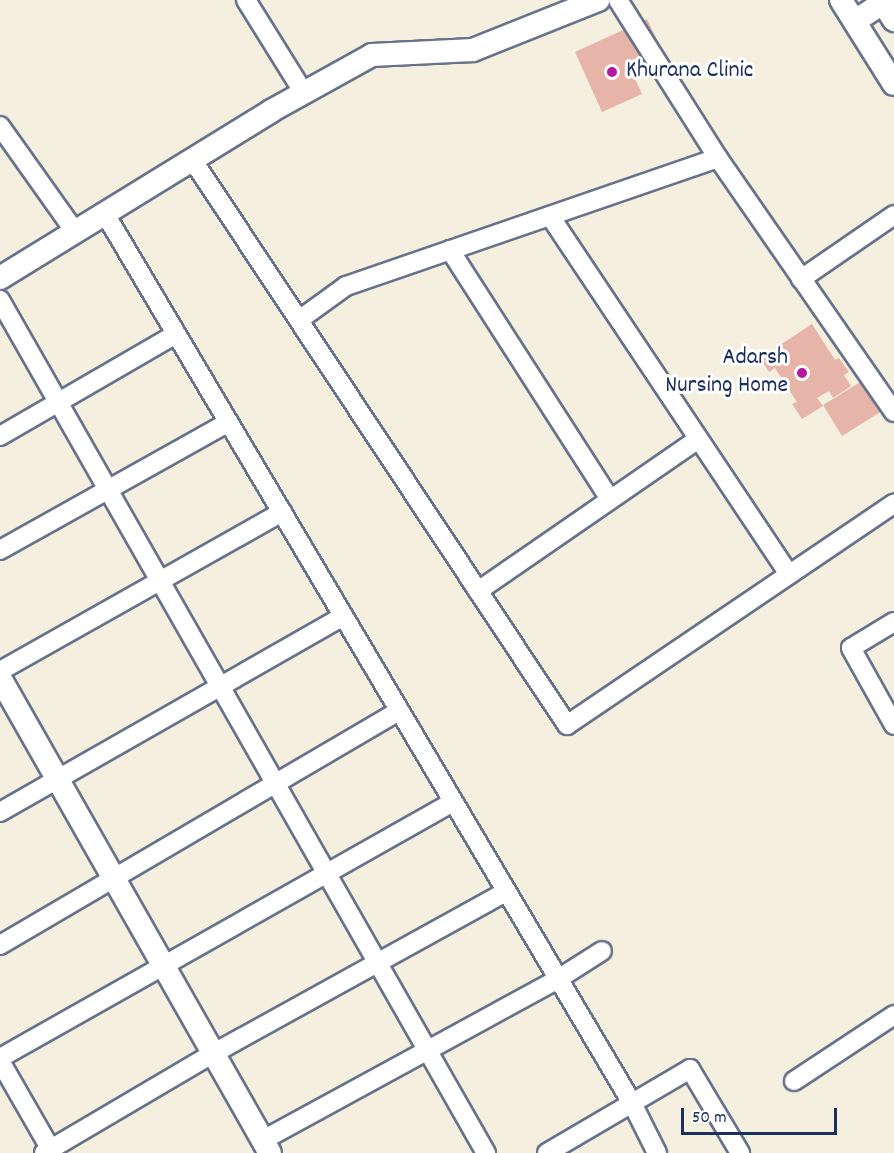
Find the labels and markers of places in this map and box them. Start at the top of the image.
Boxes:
place label: Khurana Clinic [626,58,754,86]
marker: Khurana Clinic [603,63,621,81]
place label: Adarsh Nursing Home [665,345,788,401]
marker: Adarsh Nursing Home [793,364,811,382]

